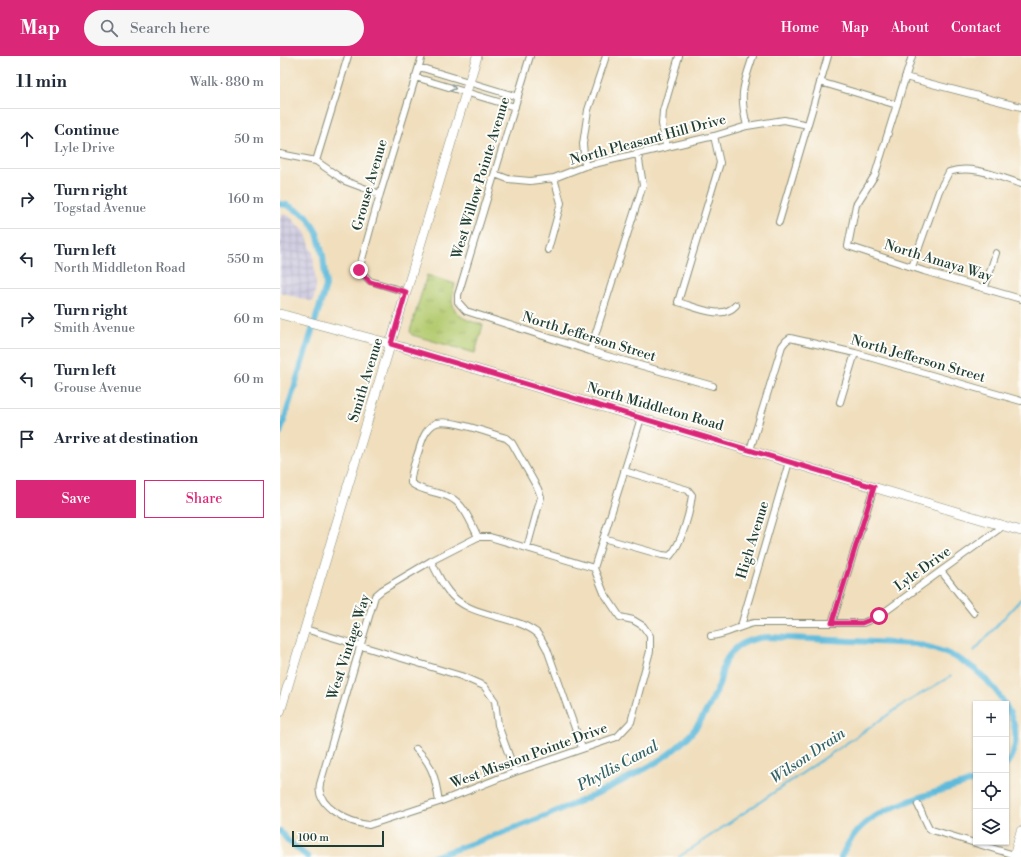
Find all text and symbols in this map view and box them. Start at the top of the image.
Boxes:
search box [84,10,364,46]
text: Map [20,16,60,40]
icon: search [98,17,120,39]
text: Search here [130,19,210,38]
text: Home [781,19,819,37]
text: Map [841,19,869,37]
text: About [891,19,929,37]
text: Contact [951,19,1001,37]
text: 11 min [16,71,67,93]
text: Walk · 880 m [190,74,264,90]
one-way arrow [449,83,456,92]
street label: West Willow Pointe Avenue [447,95,514,262]
street label: North Pleasant Hill Drive [568,110,728,170]
text: Continue [54,121,119,140]
icon: ahead [16,128,38,150]
text: 50 m [234,131,264,147]
street label: Grouse Avenue [348,137,392,233]
text: Lyle Drive [54,140,115,156]
text: Turn right [54,181,128,200]
icon: right [16,188,38,210]
text: 160 m [228,191,264,207]
text: Togstad Avenue [54,200,146,216]
street label: North Amaya Way [882,236,994,286]
text: Turn left [54,241,116,260]
icon: left [16,248,38,270]
text: 550 m [227,251,264,267]
text: North Middleton Road [54,260,185,276]
route end [350,261,368,279]
text: Turn right [54,301,128,320]
icon: right [16,308,38,330]
street label: North Jefferson Street [520,308,658,366]
text: 60 m [233,311,264,327]
text: Smith Avenue [54,320,135,336]
street label: North Jefferson Street [849,331,987,387]
street label: Smith Avenue [345,336,387,424]
text: Turn left [54,361,116,380]
icon: left [16,368,38,390]
text: 60 m [233,371,264,387]
street label: North Middleton Road [585,379,725,435]
text: Grouse Avenue [54,380,142,396]
icon: arrive [16,428,38,450]
text: Arrive at destination [54,429,198,448]
button: Save [16,480,136,518]
button: Share [144,480,264,518]
street label: High Avenue [733,499,773,581]
street label: Lyle Drive [891,542,955,596]
street label: West Vintage Way [323,592,375,703]
route start [870,607,888,625]
map controls [973,701,1009,845]
button: + [973,701,1009,737]
street label: West Mission Pointe Drive [447,719,610,793]
water label: Wilson Drain [767,724,850,788]
water label: Phyllis Canal [573,737,662,796]
button: − [973,737,1009,773]
button: locate [973,773,1009,809]
button: layers [973,809,1009,845]
scale bar [292,829,384,848]
text: 100 m [298,831,329,845]

